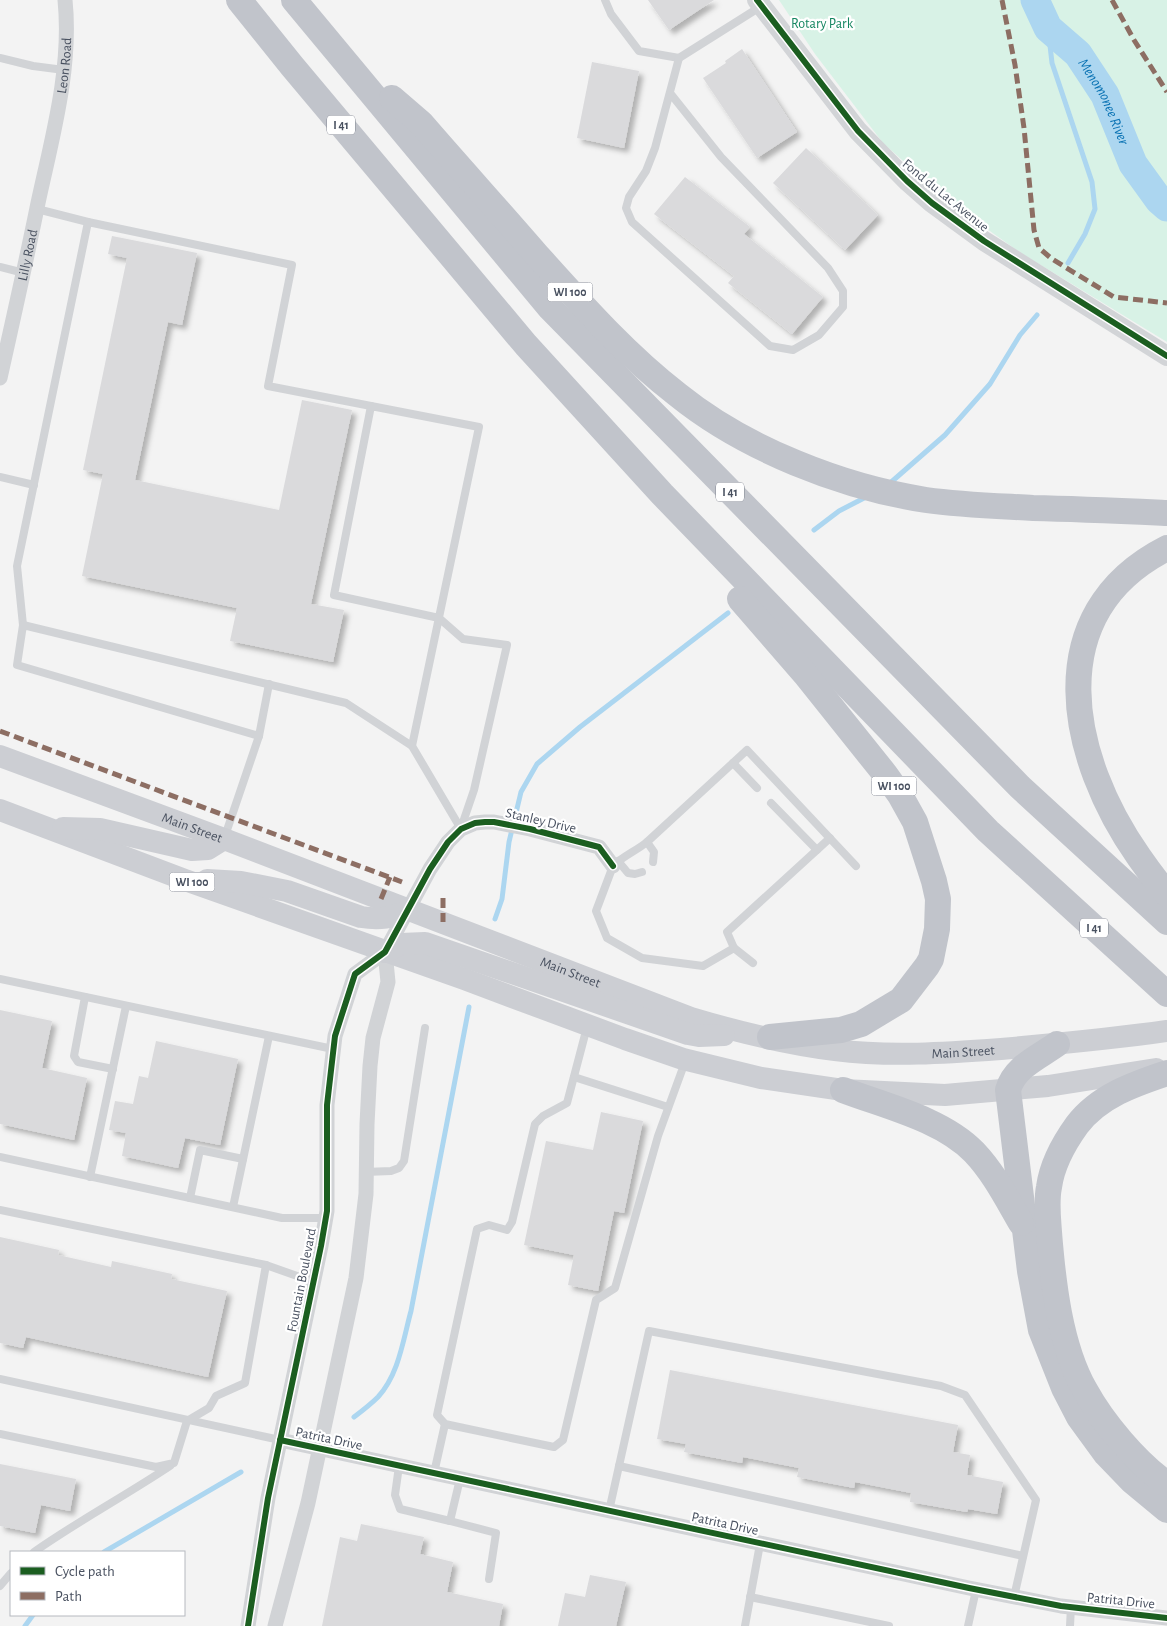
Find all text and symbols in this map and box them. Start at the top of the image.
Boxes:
park label: Rotary Park [791,17,854,31]
street label: Leon Road [55,37,74,95]
water label: Menomonee River [1075,56,1132,148]
road number: I 41 [327,116,355,134]
street label: Fond du Lac Avenue [900,157,991,235]
street label: Lilly Road [16,228,40,282]
road number: WI 100 [548,282,592,302]
road number: I 41 [716,482,744,502]
road number: WI 100 [872,776,916,796]
street label: Stanley Drive [504,806,577,836]
street label: Main Street [160,811,224,846]
road number: WI 100 [170,872,214,892]
road number: I 41 [1080,918,1108,938]
street label: Main Street [538,955,603,991]
street label: Main Street [931,1043,996,1061]
street label: Fountain Boulevard [285,1227,319,1333]
street label: Patrita Drive [294,1425,364,1453]
street label: Patrita Drive [690,1510,760,1538]
legend [10,1551,185,1616]
text: Cycle path [55,1564,115,1579]
text: Path [55,1589,82,1604]
street label: Patrita Drive [1086,1590,1156,1612]

